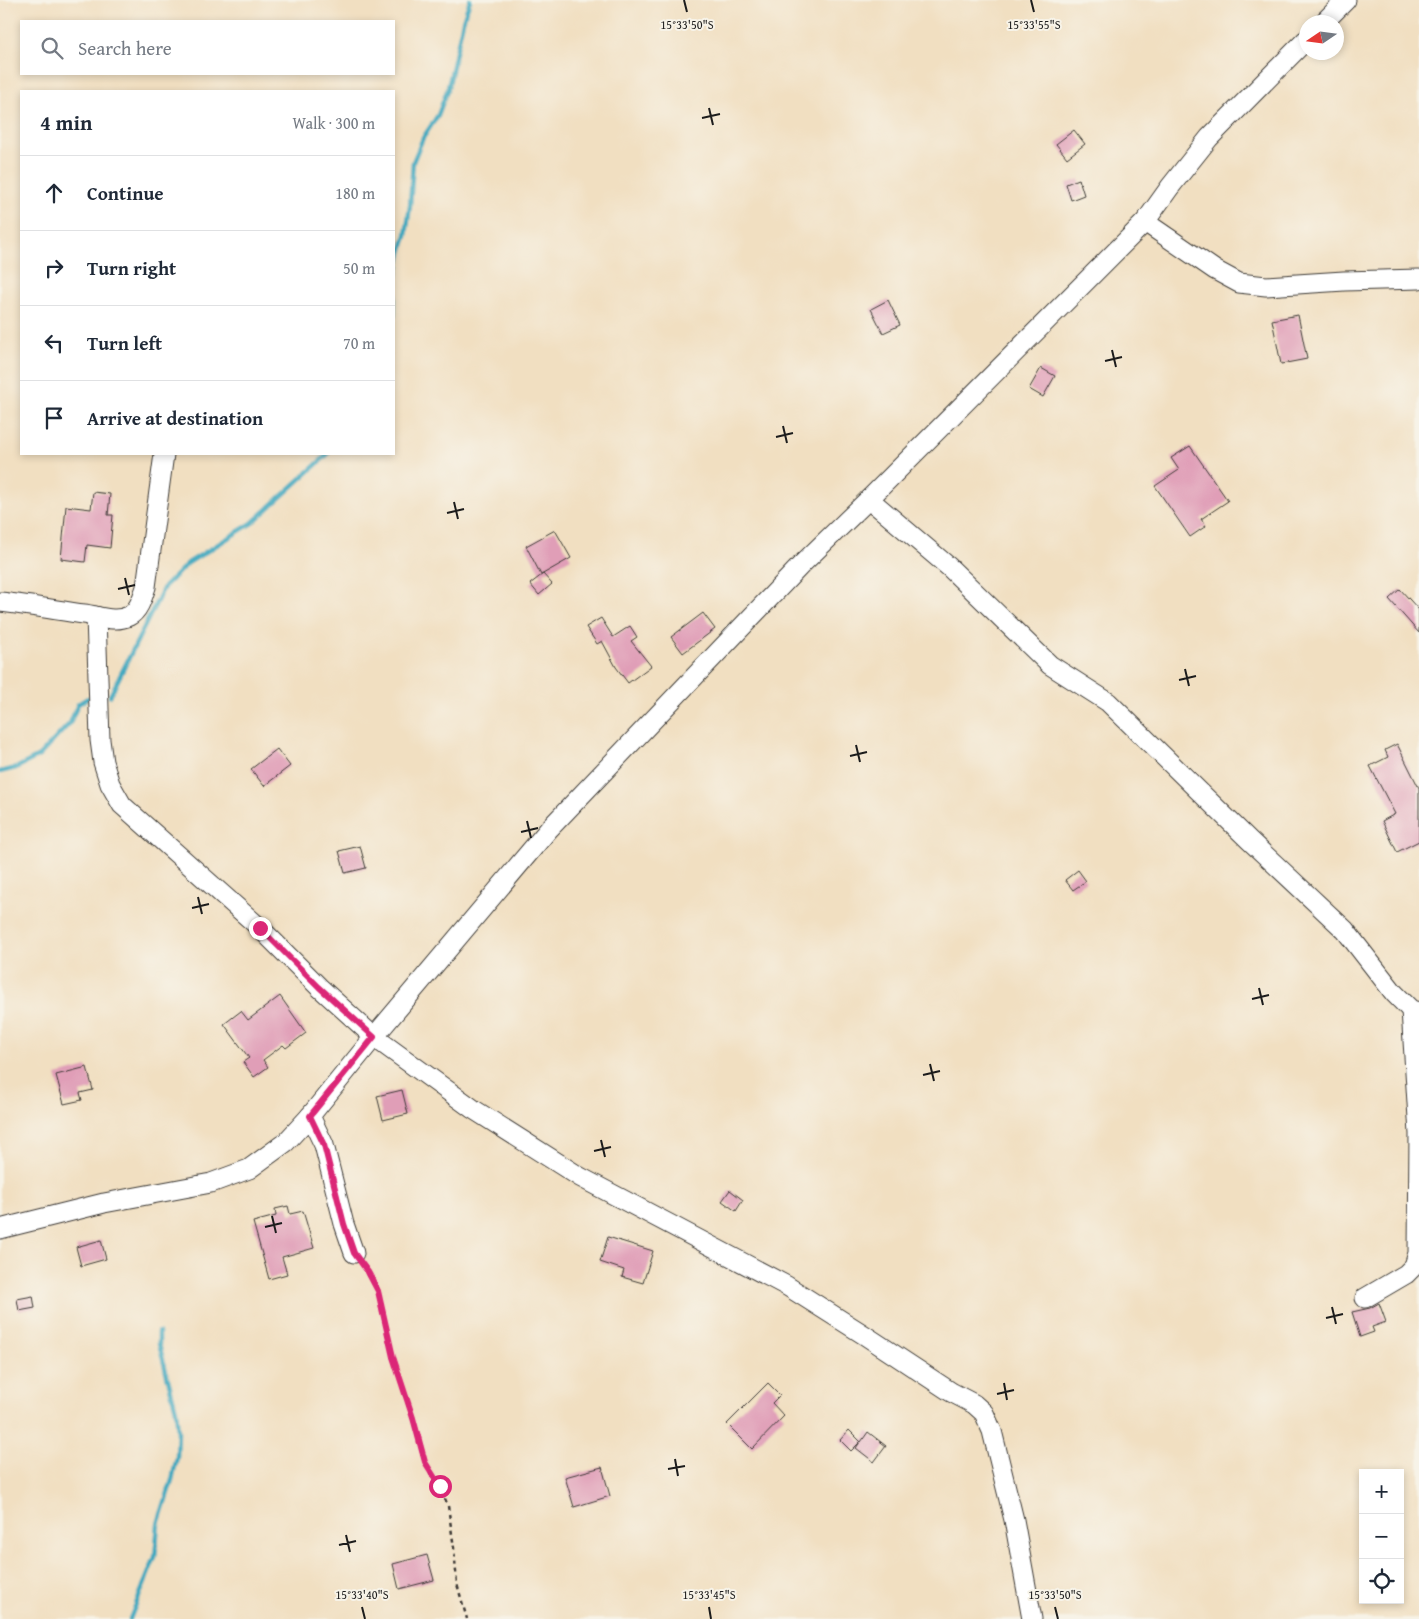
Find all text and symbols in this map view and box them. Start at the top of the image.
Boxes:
north arrow [1299,15,1344,60]
text: 15°33'50"S [660,16,714,33]
text: 15°33'55"S [1007,16,1061,33]
search box [20,20,395,75]
icon: search [38,34,66,62]
text: Search here [78,34,172,62]
text: 4 min [40,107,92,138]
text: Walk · 300 m [292,111,375,135]
icon: ahead [40,179,68,207]
text: Continue [87,179,164,207]
text: 180 m [335,181,375,205]
icon: right [40,254,68,282]
text: Turn right [87,254,176,282]
text: 50 m [343,256,375,280]
icon: left [40,329,68,357]
text: Turn left [87,329,162,357]
text: 70 m [343,331,375,355]
icon: arrive [40,404,68,432]
text: Arrive at destination [87,404,263,432]
route end [249,917,272,940]
map controls [1359,1469,1404,1604]
button: + [1359,1469,1404,1514]
route start [429,1475,452,1498]
button: − [1359,1514,1404,1559]
button: locate [1359,1559,1404,1604]
text: 15°33'40"S [335,1586,389,1603]
text: 15°33'45"S [682,1586,736,1603]
text: 15°33'50"S [1028,1586,1082,1603]

